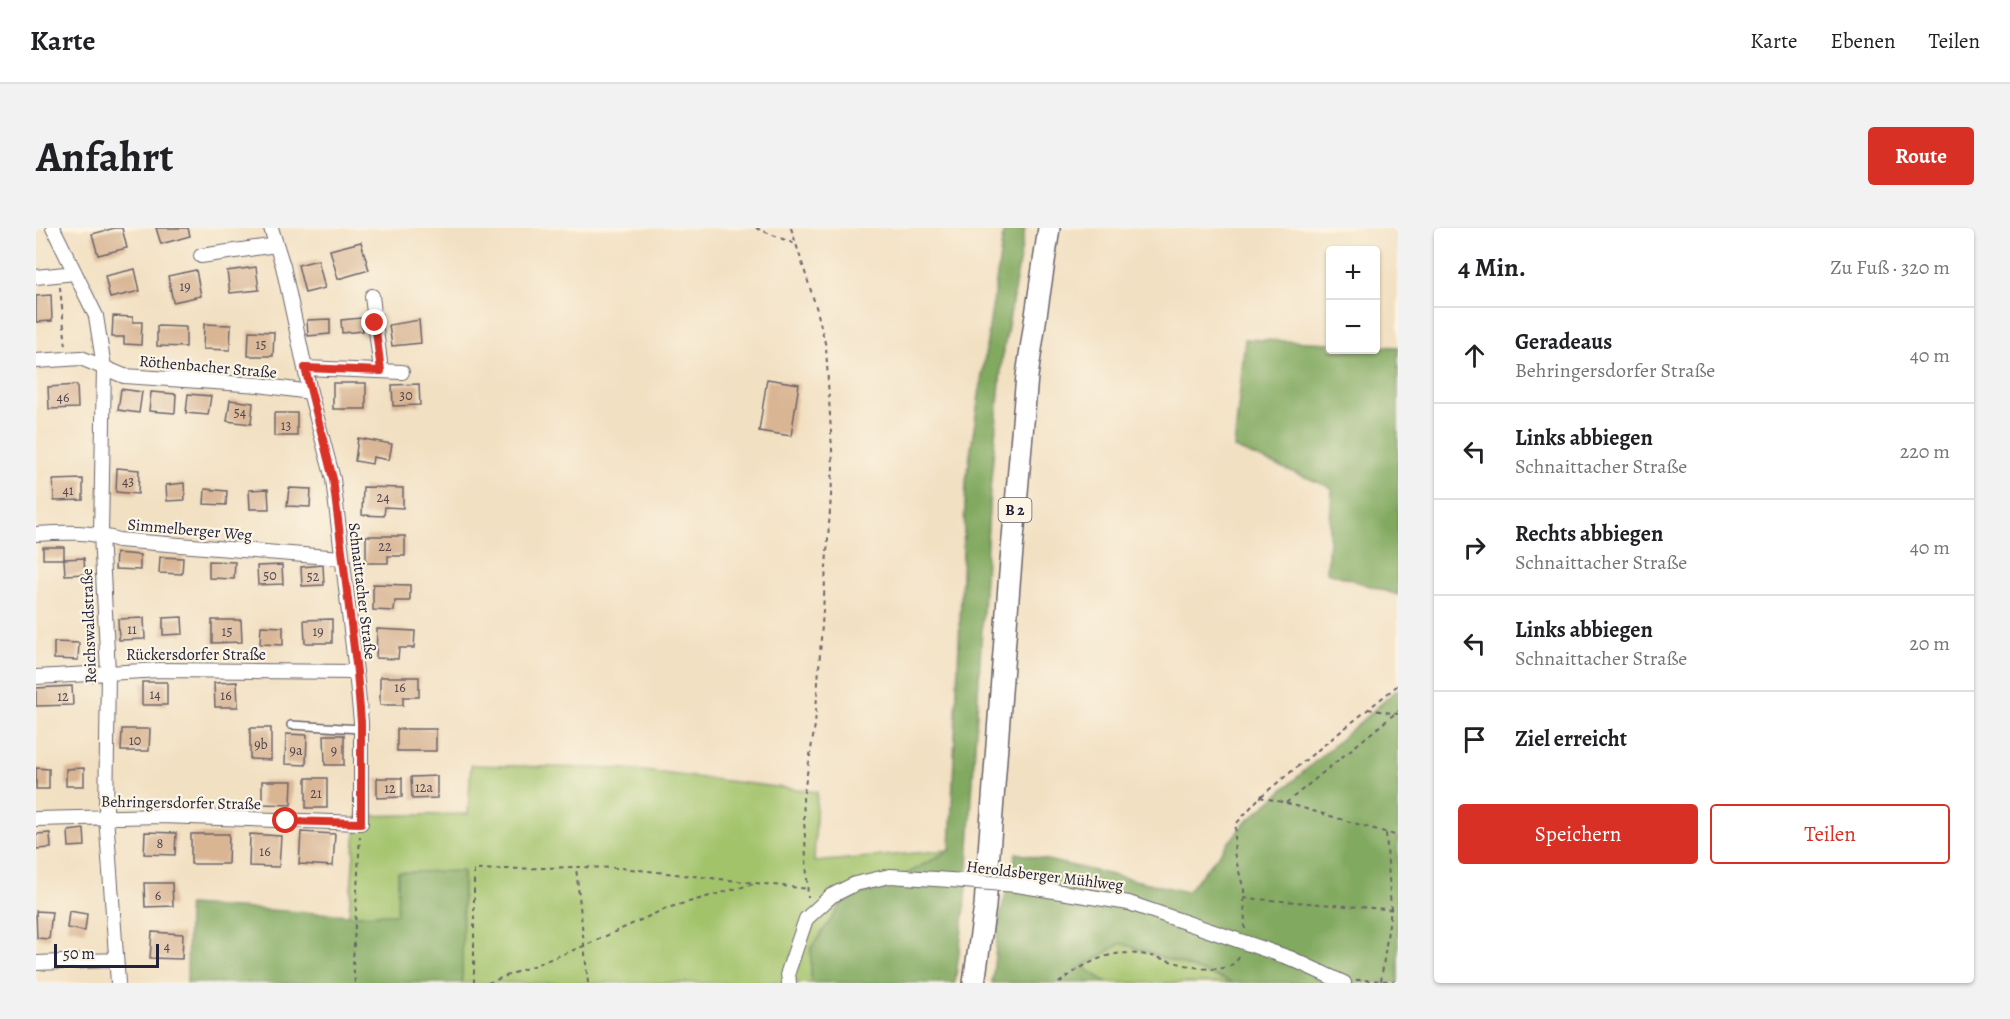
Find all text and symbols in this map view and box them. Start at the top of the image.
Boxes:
text: Karte [30,22,95,60]
text: Karte [1750,27,1798,55]
text: Ebenen [1831,27,1895,55]
text: Teilen [1928,27,1980,55]
button: Route [1868,127,1974,185]
text: Anfahrt [36,128,173,185]
map controls [1326,246,1380,354]
button: + [1326,246,1380,300]
text: 4 Min. [1458,250,1526,285]
text: Zu Fuß · 320 m [1830,254,1950,281]
house number: 19 [179,277,191,296]
button: − [1326,300,1380,354]
route end [361,309,387,335]
text: Geradeaus [1515,327,1612,357]
house number: 15 [256,335,266,354]
icon: ahead [1458,339,1491,372]
text: 40 m [1910,342,1950,369]
street label: Röthenbacher Straße [138,350,278,384]
text: Behringersdorfer Straße [1515,357,1715,384]
house number: 30 [399,386,413,405]
house number: 46 [57,388,69,407]
house number: 54 [234,403,246,422]
house number: 13 [281,416,291,435]
text: Links abbiegen [1515,423,1653,453]
icon: left [1458,435,1491,468]
text: 220 m [1900,438,1950,465]
text: Schnaittacher Straße [1515,453,1687,480]
house number: 43 [122,472,134,491]
house number: 41 [62,481,74,500]
house number: 24 [377,488,390,507]
road number: B 2 [998,498,1032,522]
street label: Simmelberger Weg [127,514,253,546]
text: Rechts abbiegen [1515,519,1663,549]
street label: Schnaittacher Straße [343,521,381,661]
icon: right [1458,531,1491,564]
text: 40 m [1910,534,1950,561]
house number: 22 [378,537,392,556]
text: Schnaittacher Straße [1515,549,1687,576]
house number: 50 [263,566,277,585]
house number: 52 [307,567,320,586]
street label: Reichswaldstraße [76,568,102,684]
text: Links abbiegen [1515,615,1653,645]
house number: 11 [127,620,137,639]
house number: 15 [222,622,232,641]
house number: 19 [312,622,324,641]
icon: left [1458,627,1491,660]
text: 20 m [1909,630,1950,657]
street label: Rückersdorfer Straße [126,644,266,666]
text: Schnaittacher Straße [1515,645,1687,672]
house number: 16 [394,678,406,697]
house number: 14 [149,685,161,704]
house number: 16 [220,686,232,705]
house number: 12 [57,687,69,706]
icon: arrive [1458,723,1491,756]
text: Ziel erreicht [1515,724,1627,754]
house number: 10 [129,731,141,750]
house number: 9b [254,735,268,754]
house number: 9a [290,741,303,760]
house number: 9 [331,741,337,760]
house number: 12a [415,778,433,797]
house number: 12 [384,779,396,798]
house number: 21 [310,784,322,803]
street label: Behringersdorfer Straße [101,791,261,815]
button: Speichern [1458,804,1698,864]
button: Teilen [1710,804,1950,864]
route start [272,807,298,833]
house number: 8 [157,834,164,853]
house number: 16 [259,842,271,861]
street label: Heroldsberger Mühlweg [965,855,1125,897]
house number: 6 [155,886,161,905]
house number: 4 [164,937,170,956]
scale bar [54,941,159,968]
text: 50 m [63,943,95,965]

